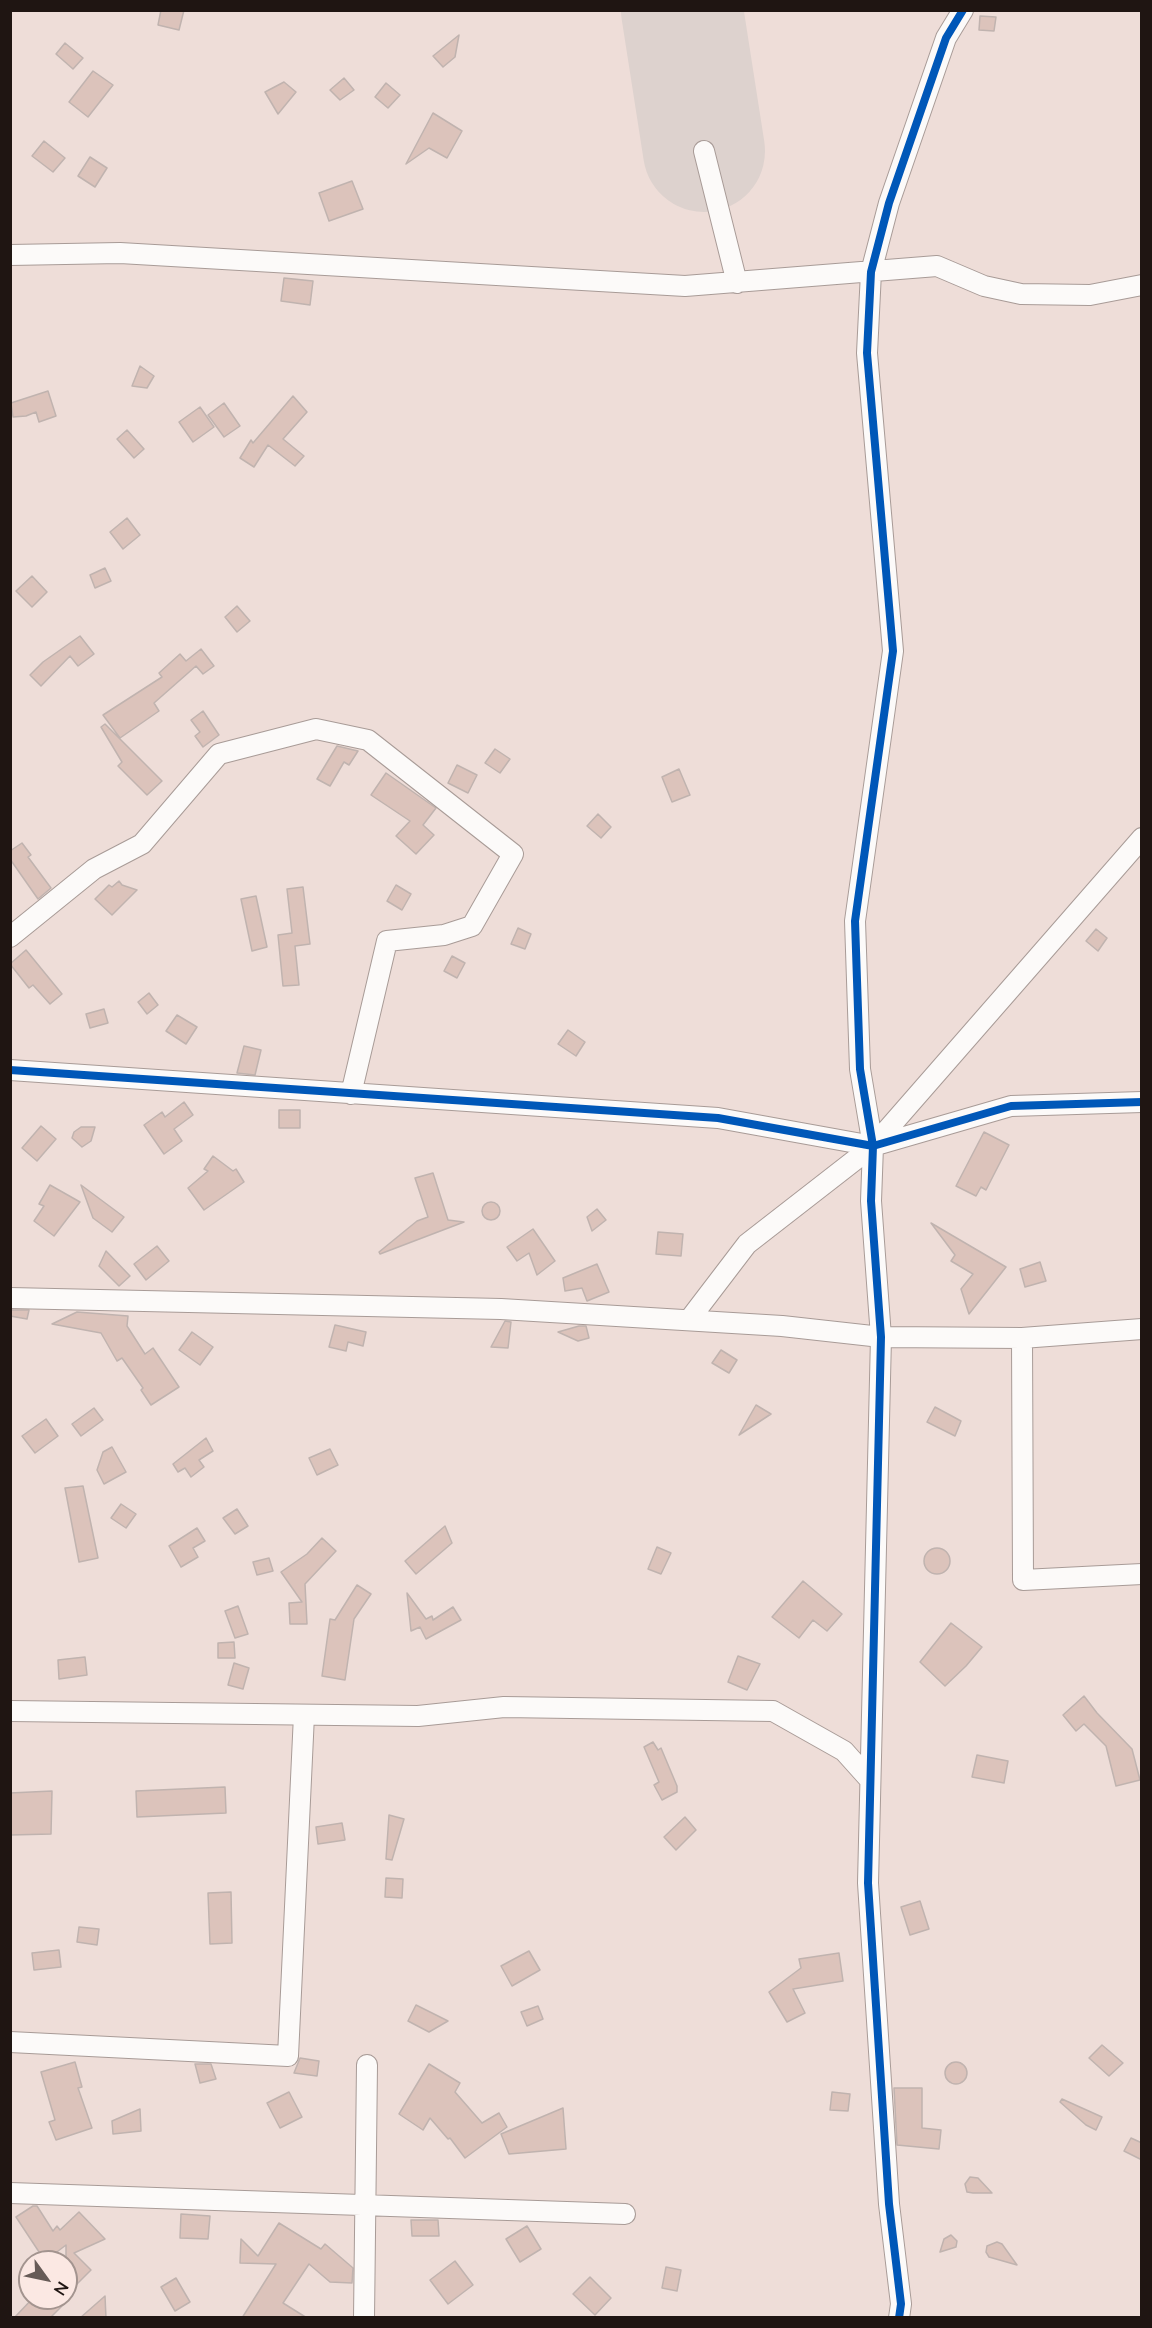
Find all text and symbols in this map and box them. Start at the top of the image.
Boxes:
north arrow [18,2250,78,2310]
text: N [51,2279,73,2299]

